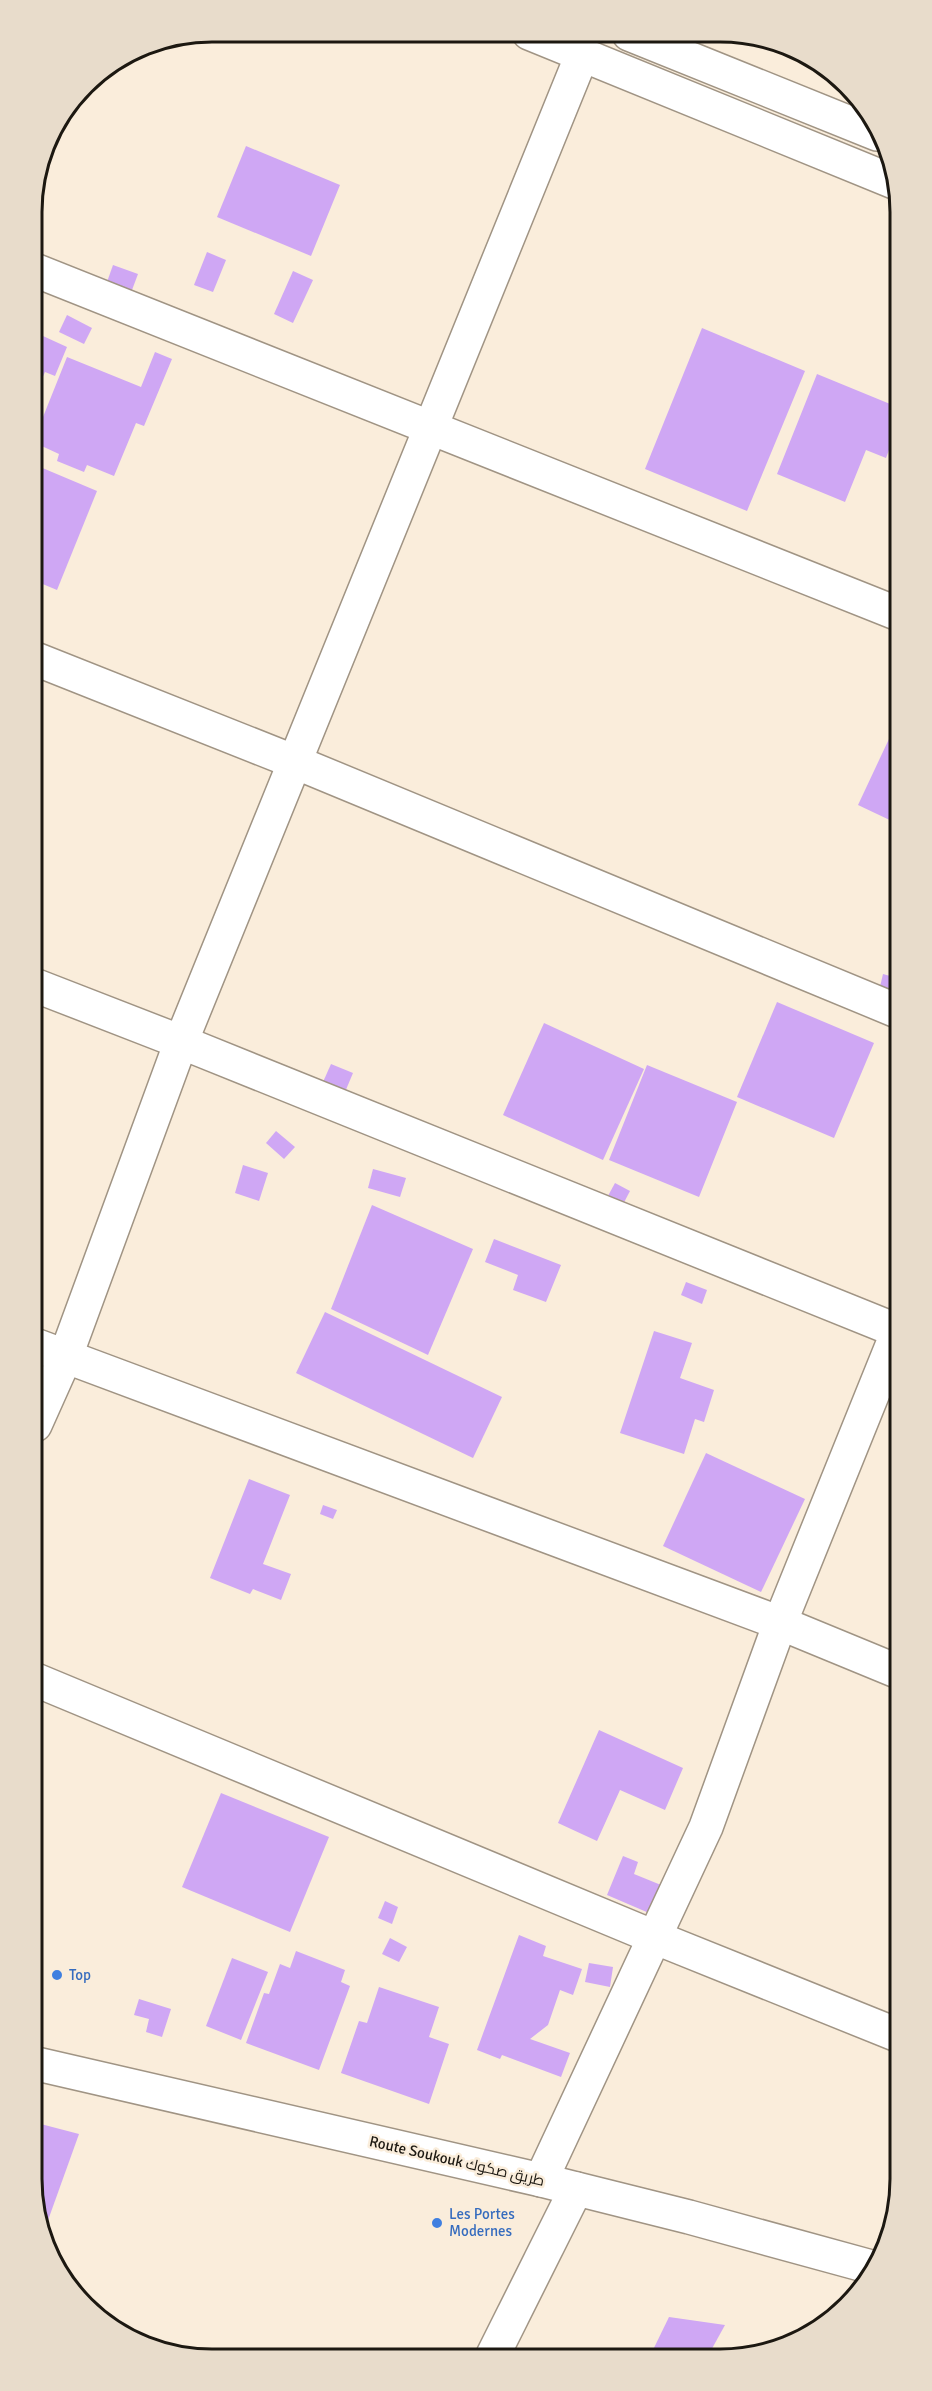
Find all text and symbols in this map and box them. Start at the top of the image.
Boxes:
place label: Top [69,1966,91,1984]
marker: Top [50,1968,64,1982]
street label: Route Soukouk طريق صكوك [367,2132,546,2191]
place label: Les Portes Modernes [449,2205,515,2240]
marker: Les Portes Modernes [430,2216,444,2230]

